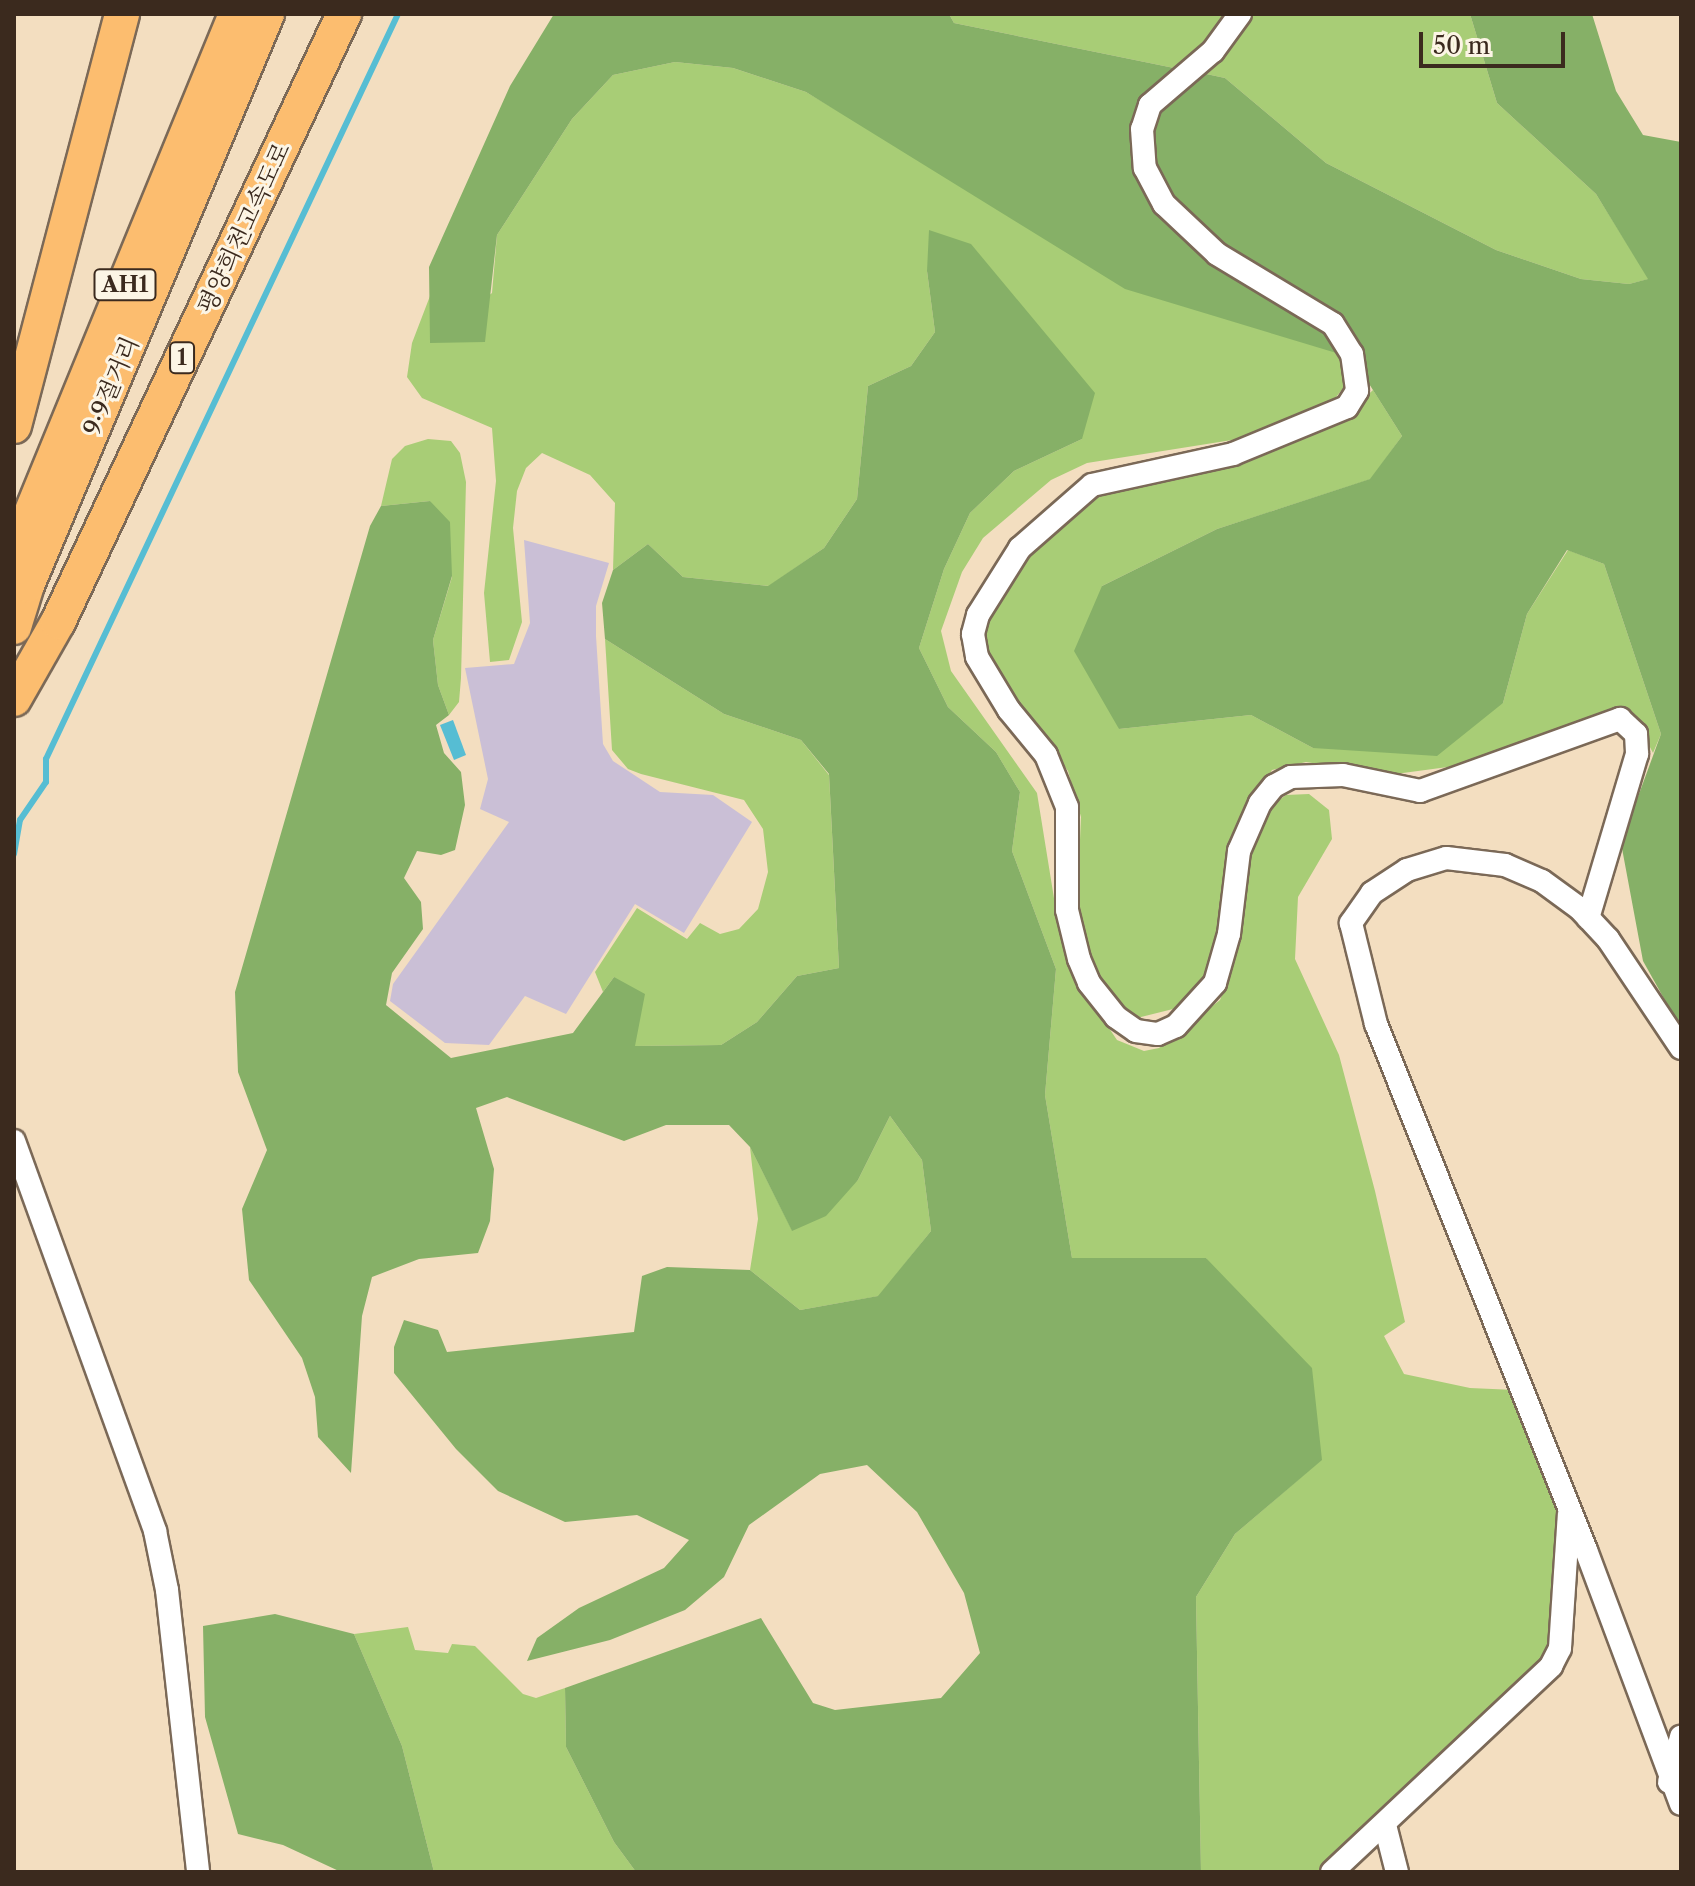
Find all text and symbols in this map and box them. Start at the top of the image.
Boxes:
scale bar [1423,16,1569,66]
text: 50 m [1433,31,1490,60]
street label: 평양희천고속도로 [192,138,296,318]
road number: AH1 [93,267,157,303]
street label: 9·9절거리 [77,332,145,440]
road number: 1 [168,340,196,376]

